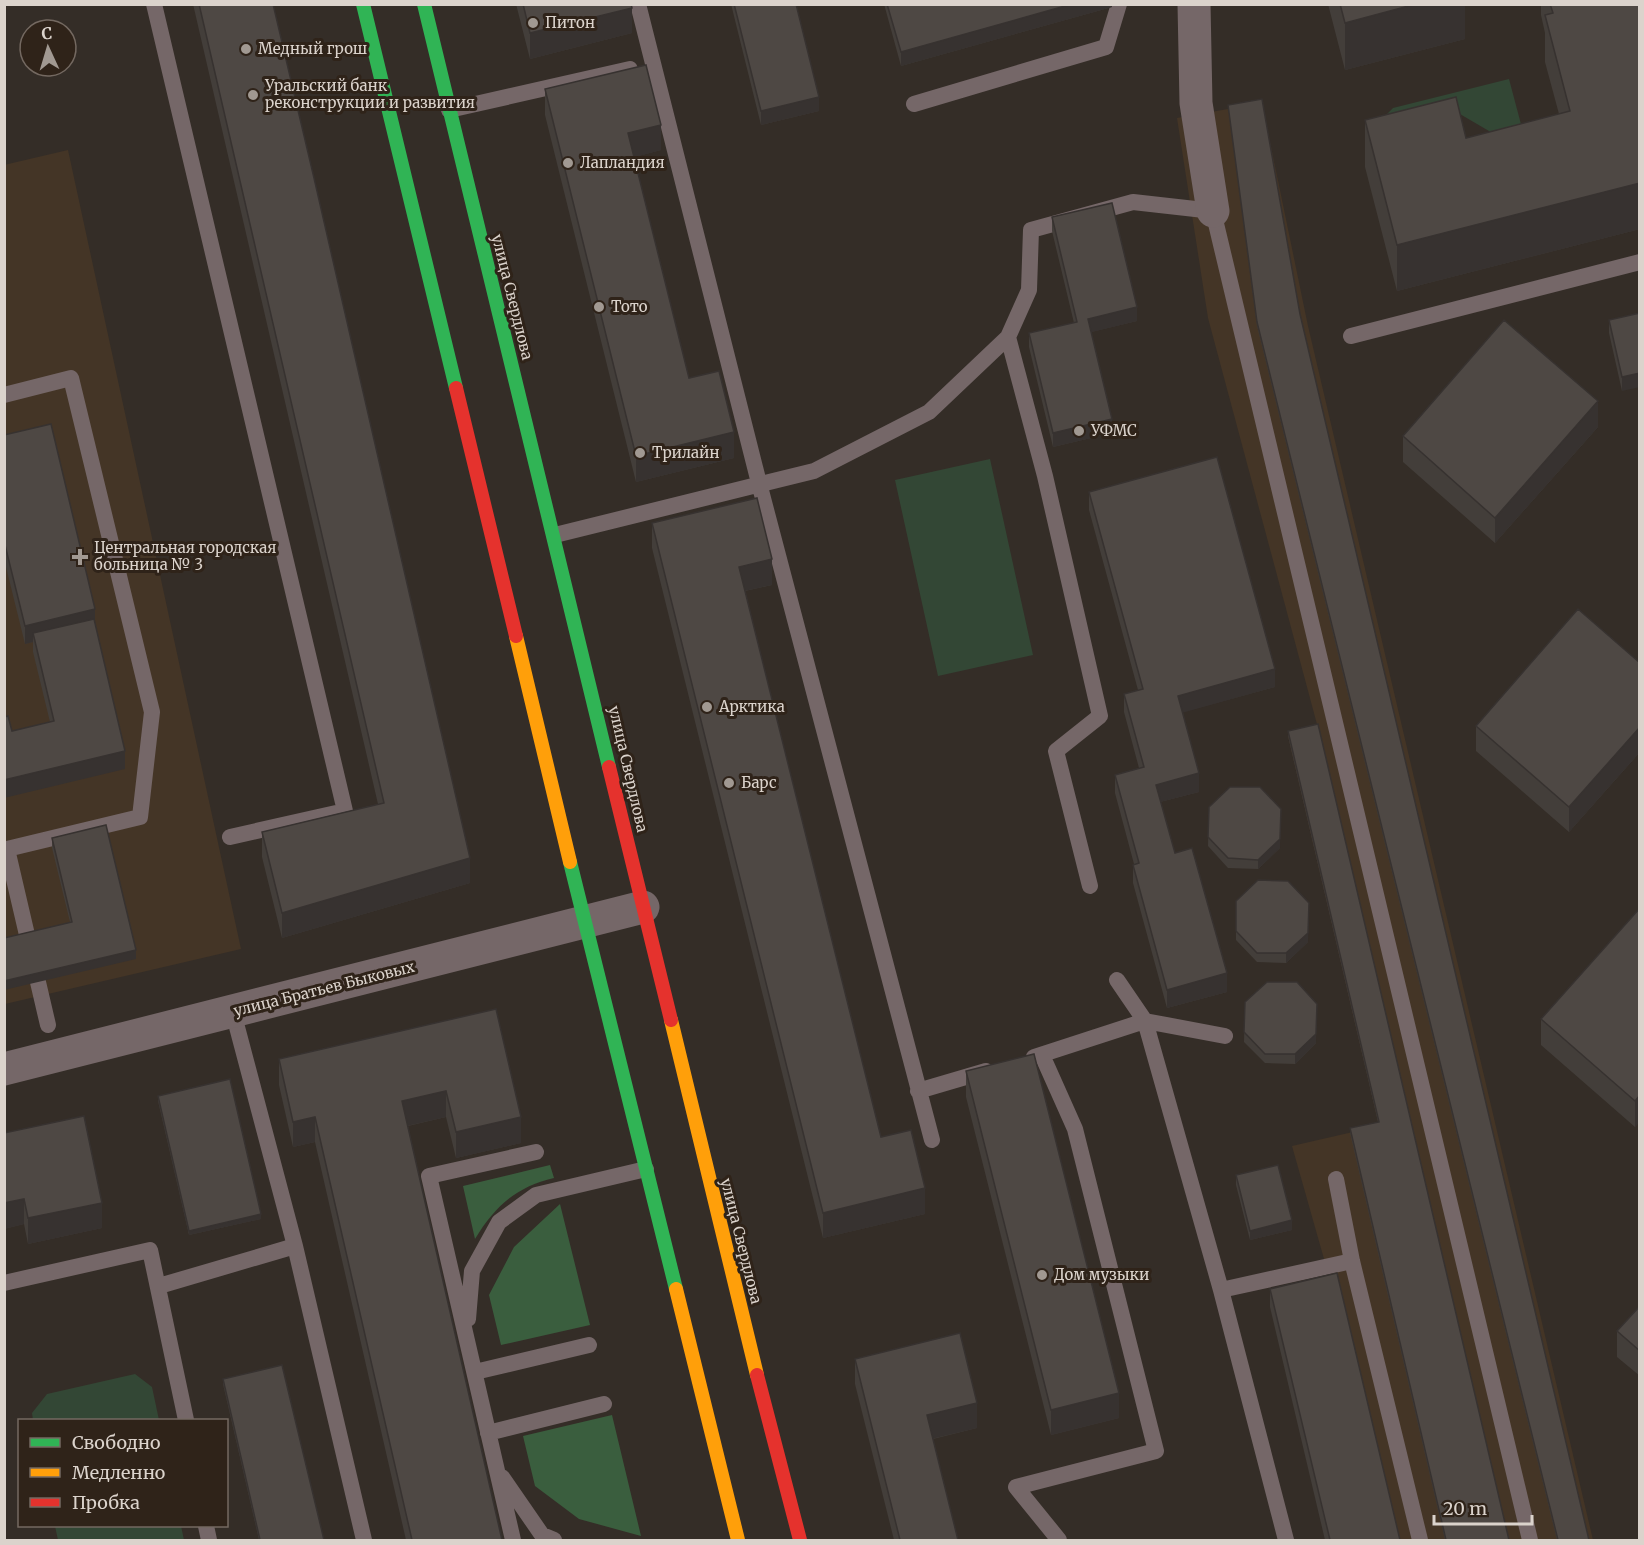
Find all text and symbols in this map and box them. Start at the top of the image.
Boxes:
place label: Питон [545,13,595,32]
marker: Питон [526,16,540,30]
north arrow [18,18,78,78]
text: С [41,23,53,43]
place label: Медный грош [258,39,367,58]
marker: Медный грош [239,42,253,56]
place label: Уральский банк реконструкции и развития [264,76,475,112]
marker: Уральский банк реконструкции и развития [246,88,260,102]
place label: Лапландия [580,153,665,172]
marker: Лапландия [561,156,575,170]
street label: улица Свердлова [488,232,537,362]
place label: Тото [611,297,648,316]
marker: Тото [592,300,606,314]
place label: УФМС [1090,421,1137,440]
marker: УФМС [1072,424,1086,438]
place label: Трилайн [652,443,720,462]
marker: Трилайн [633,446,647,460]
place label: Центральная городская больница № 3 [94,538,277,574]
marker: Центральная городская больница № 3 [71,548,89,566]
place label: Арктика [718,697,785,716]
marker: Арктика [700,700,714,714]
street label: улица Свердлова [605,704,652,834]
place label: Барс [741,773,777,792]
marker: Барс [722,776,736,790]
street label: улица Братьев Быковых [231,957,416,1020]
street label: улица Свердлова [717,1176,766,1306]
place label: Дом музыки [1054,1265,1149,1284]
marker: Дом музыки [1035,1268,1049,1282]
legend [18,1419,228,1527]
text: Свободно [72,1431,160,1454]
text: Медленно [72,1461,165,1484]
scale bar [1434,1488,1532,1526]
text: Пробка [72,1491,140,1514]
text: 20 m [1443,1497,1487,1520]

